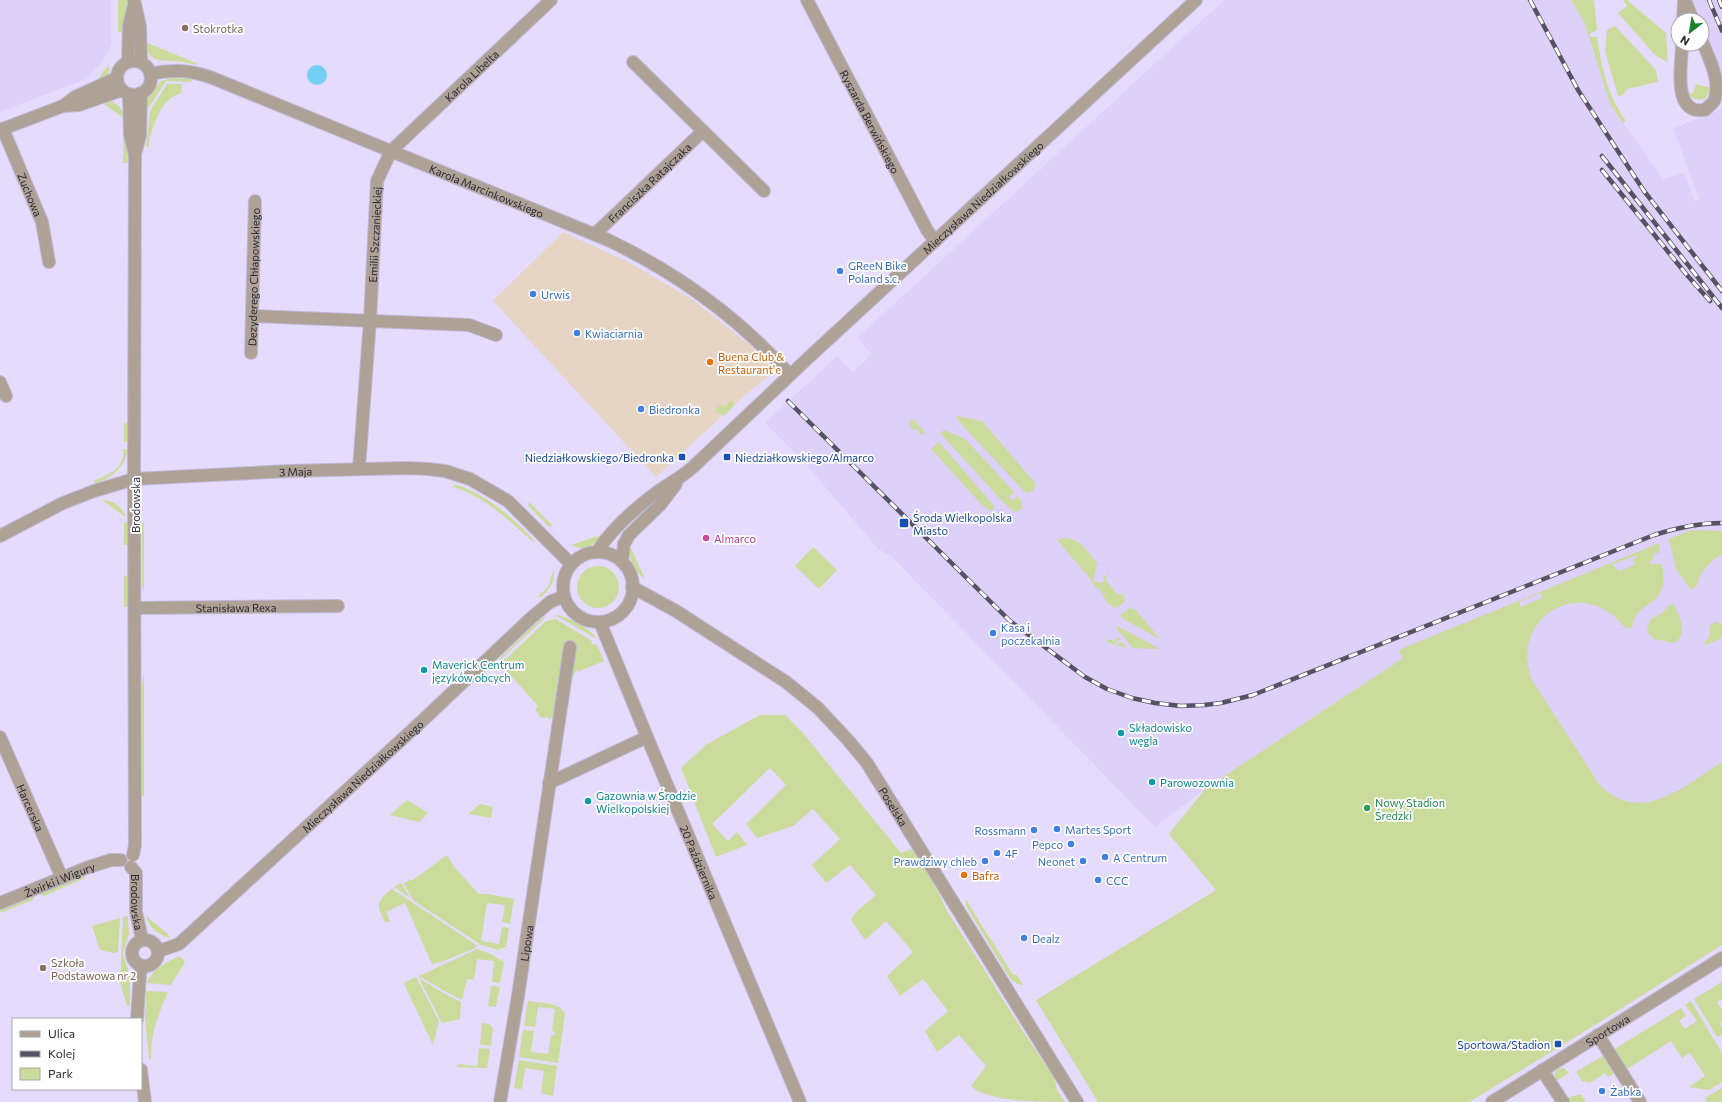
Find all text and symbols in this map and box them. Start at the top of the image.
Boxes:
north arrow [1670,12,1710,52]
place label: Stokrotka [193,22,243,35]
marker: Stokrotka [180,23,190,33]
text: N [1678,33,1691,49]
street label: Karola Libelta [442,47,501,104]
street label: Ryszarda Berwińskiego [838,67,903,176]
street label: Mieczysława Niedziałkowskiego [919,138,1046,256]
street label: Franciszka Ratajczaka [605,140,693,225]
street label: Karola Marcinkowskiego [428,161,546,220]
street label: Zuchowa [16,171,45,218]
street label: Emilii Szczanieckiej [365,186,383,283]
street label: Dezyderego Chłapowskiego [245,207,261,346]
place label: GReeN Bike Poland s.c. [848,259,907,285]
marker: GReeN Bike Poland s.c. [835,266,845,276]
place label: Urwis [541,288,570,301]
marker: Urwis [528,289,538,299]
place label: Kwiaciarnia [585,327,643,340]
marker: Kwiaciarnia [572,328,582,338]
place label: Buena Club & Restaurant'e [718,350,784,376]
marker: Buena Club & Restaurant'e [705,357,715,367]
place label: Biedronka [649,403,700,416]
marker: Biedronka [636,404,646,414]
place label: Niedziałkowskiego/Biedronka [525,451,674,464]
place label: Niedziałkowskiego/Almarco [735,451,875,464]
marker: Niedziałkowskiego/Biedronka [677,452,687,462]
marker: Niedziałkowskiego/Almarco [722,452,732,462]
street label: 3 Maja [279,464,312,478]
street label: Brodowska [129,477,142,533]
place label: Środa Wielkopolska Miasto [913,510,1012,537]
marker: Środa Wielkopolska Miasto [898,517,910,529]
place label: Almarco [714,532,756,545]
marker: Almarco [701,533,711,543]
street label: Stanisława Rexa [196,600,276,614]
place label: Kasa i poczekalnia [1001,621,1060,647]
marker: Kasa i poczekalnia [988,628,998,638]
place label: Maverick Centrum języków obcych [432,658,524,684]
marker: Maverick Centrum języków obcych [419,665,429,675]
street label: Mieczysława Niedziałkowskiego [299,717,426,835]
place label: Składowisko węgla [1129,721,1193,747]
marker: Składowisko węgla [1116,728,1126,738]
place label: Parowozownia [1160,776,1234,789]
marker: Parowozownia [1147,777,1157,787]
street label: Harcerska [15,782,47,833]
street label: Poselska [877,784,911,828]
place label: Gazownia w Środzie Wielkopolskiej [596,788,696,815]
marker: Gazownia w Środzie Wielkopolskiej [583,796,593,806]
place label: Nowy Stadion Średzki [1375,796,1445,822]
marker: Nowy Stadion Średzki [1362,803,1372,813]
street label: 20 Października [678,823,721,901]
place label: Martes Sport [1065,823,1132,836]
place label: Rossmann [975,824,1026,837]
marker: Martes Sport [1052,824,1062,834]
marker: Rossmann [1029,825,1039,835]
place label: Pepco [1032,838,1063,851]
marker: Pepco [1066,839,1076,849]
place label: 4F [1005,847,1018,860]
marker: 4F [992,848,1002,858]
place label: A Centrum [1113,851,1167,864]
marker: A Centrum [1100,852,1110,862]
place label: Prawdziwy chleb [893,855,977,868]
place label: Neonet [1038,855,1075,868]
marker: Prawdziwy chleb [980,856,990,866]
marker: Neonet [1078,856,1088,866]
street label: Żwirki i Wigury [22,859,97,899]
place label: Bafra [972,869,999,882]
marker: Bafra [959,870,969,880]
street label: Brodowska [130,874,146,931]
place label: CCC [1106,874,1129,887]
marker: CCC [1093,875,1103,885]
street label: Lipowa [517,924,535,962]
place label: Dealz [1032,932,1060,945]
marker: Dealz [1019,933,1029,943]
place label: Szkoła Podstawowa nr 2 [51,956,136,982]
marker: Szkoła Podstawowa nr 2 [38,963,48,973]
street label: Sportowa [1583,1011,1632,1048]
legend [12,1018,142,1090]
text: Ulica [48,1026,75,1040]
place label: Sportowa/Stadion [1457,1038,1550,1051]
marker: Sportowa/Stadion [1553,1039,1563,1049]
text: Kolej [48,1046,75,1060]
text: Park [48,1066,74,1080]
place label: Żabka [1610,1084,1641,1098]
marker: Żabka [1597,1086,1607,1096]

